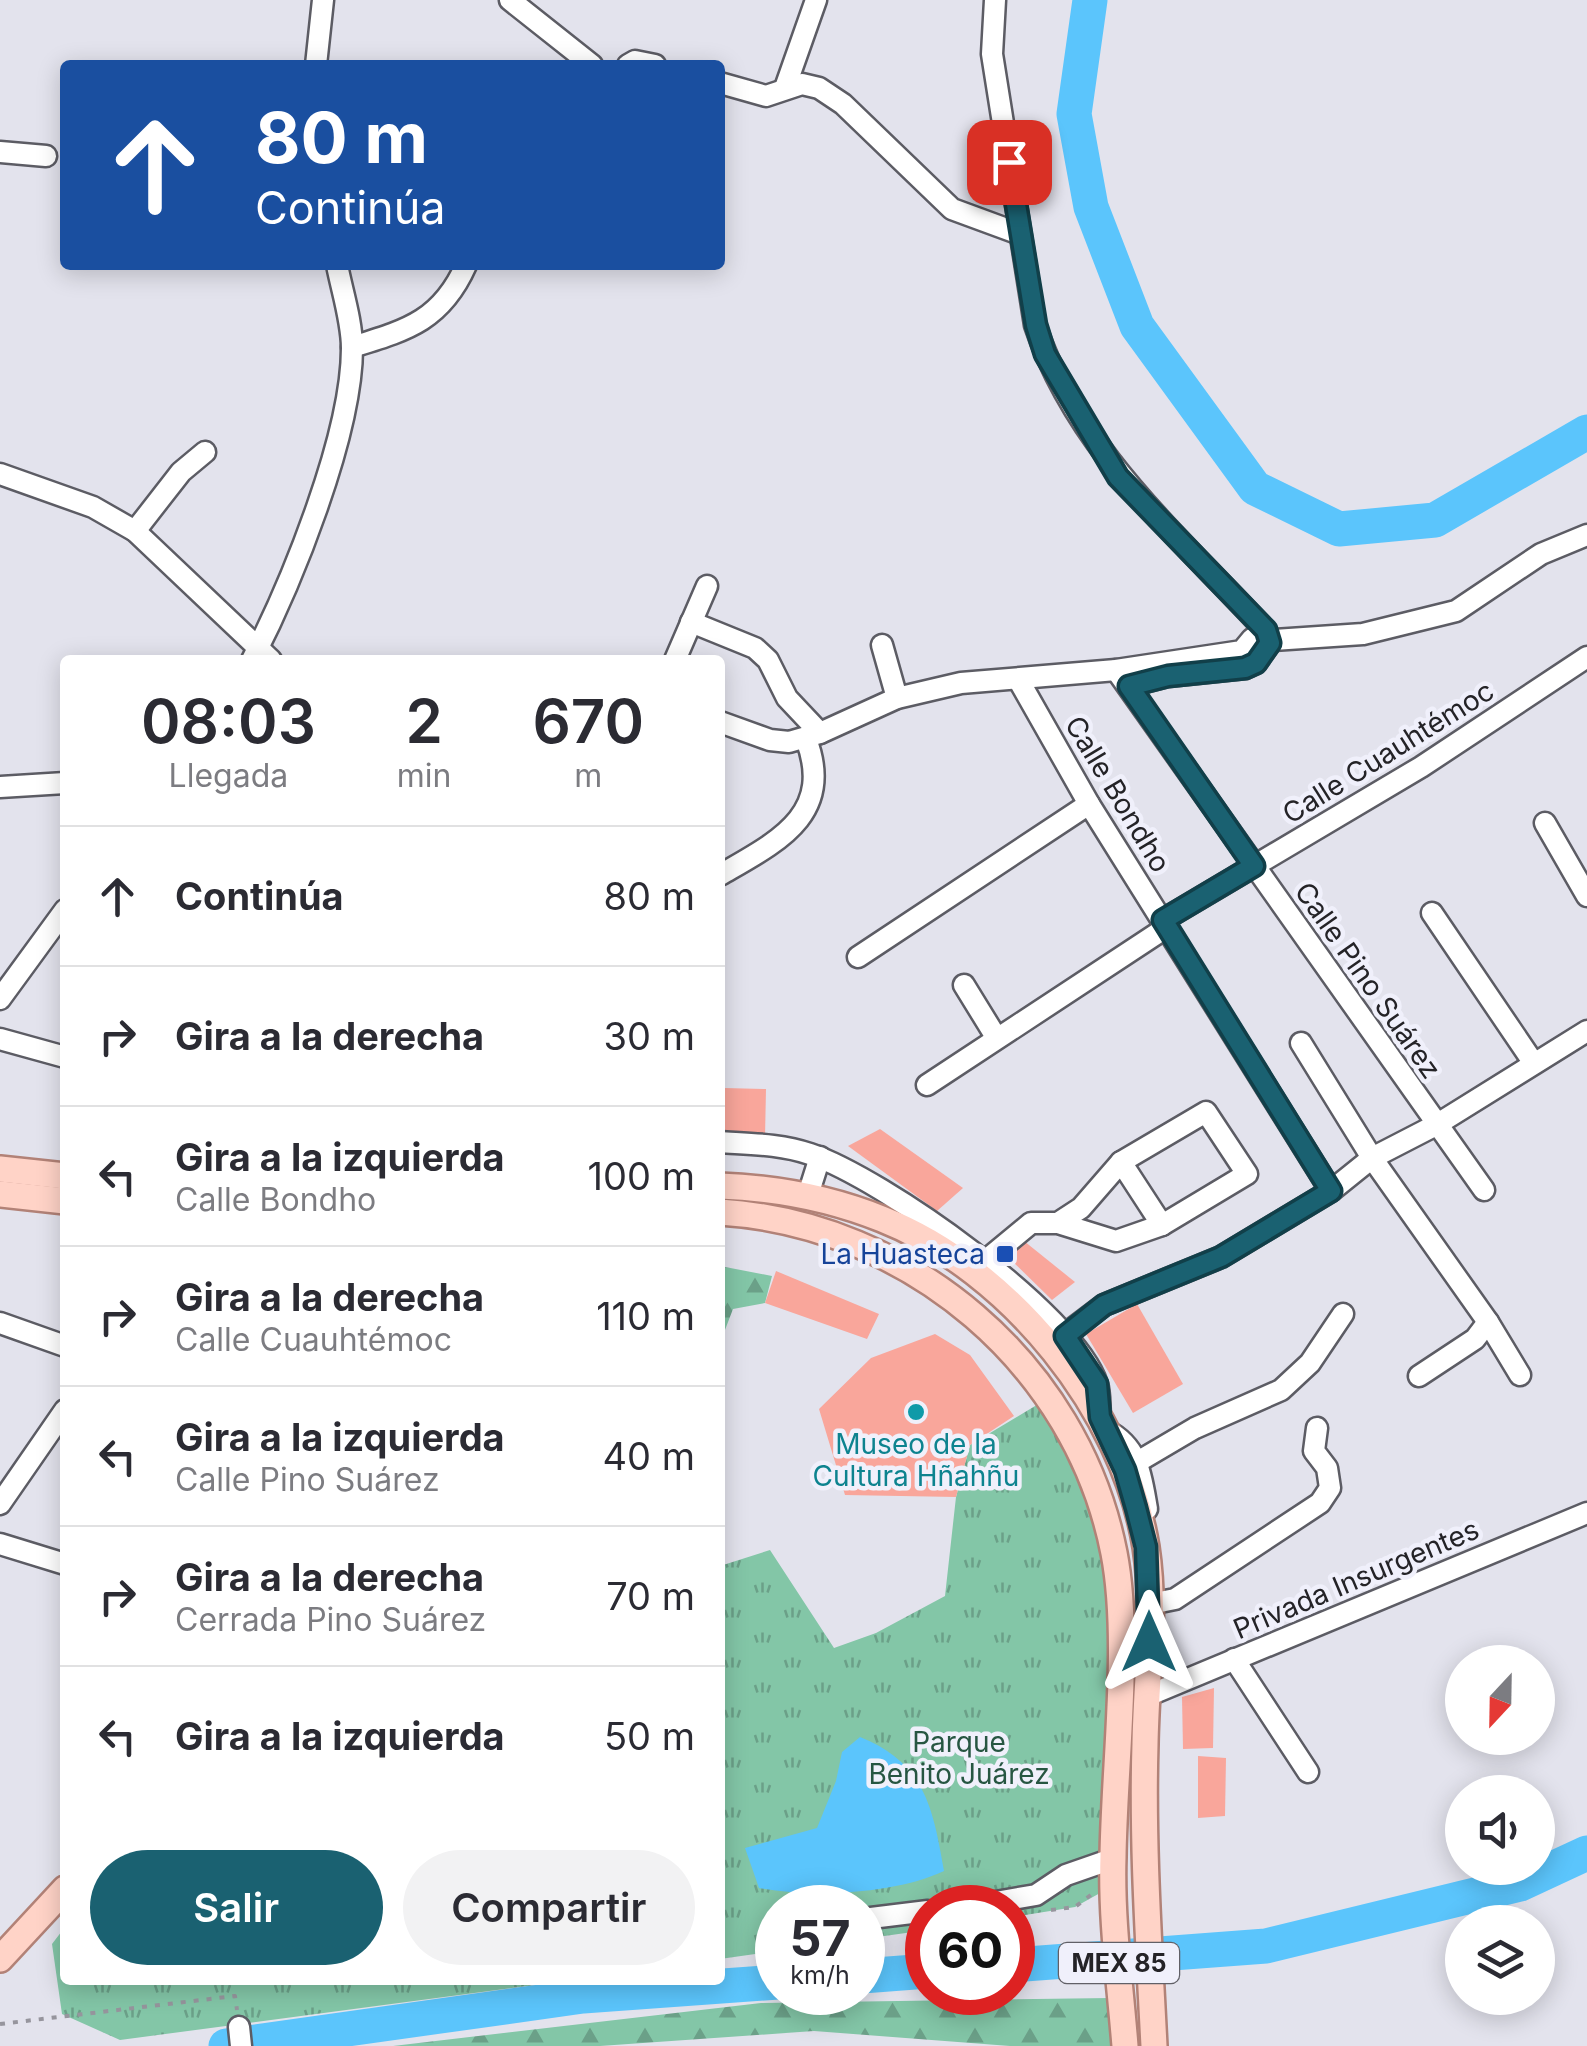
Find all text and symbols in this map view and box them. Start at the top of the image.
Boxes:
text: 80 m [255,95,428,180]
icon: ahead [90,100,220,230]
pin [967,120,1052,205]
icon: arrive [982,135,1037,190]
text: Continúa [255,180,446,235]
street label: Calle Cuauhtémoc [1276,673,1500,831]
text: 08:03 [141,685,316,757]
text: 2 [405,685,443,757]
text: 670 [532,685,644,757]
street label: Calle Bondho [1058,710,1178,878]
text: Llegada [169,756,288,795]
text: min [397,756,451,795]
text: m [574,756,602,795]
icon: ahead [90,869,145,924]
text: Continúa [175,873,344,919]
text: 80 m [604,873,695,919]
street label: Calle Pino Suárez [1288,875,1448,1085]
icon: right [90,1009,145,1064]
text: Gira a la derecha [175,1013,484,1059]
text: 30 m [604,1013,695,1059]
text: Gira a la izquierda [175,1134,505,1180]
icon: left [90,1149,145,1204]
text: 100 m [588,1153,695,1199]
text: Calle Bondho [175,1180,376,1219]
place label: La Huasteca [821,1237,985,1271]
marker: La Huasteca [994,1243,1016,1265]
text: Gira a la derecha [175,1274,484,1320]
icon: right [90,1289,145,1344]
text: 110 m [596,1293,695,1339]
text: Calle Cuauhtémoc [175,1320,452,1359]
marker: Museo de la Cultura Hñahñu [905,1401,927,1423]
text: Gira a la izquierda [175,1414,505,1460]
place label: Museo de la Cultura Hñahñu [813,1427,1019,1493]
icon: left [90,1429,145,1484]
text: 40 m [603,1433,695,1479]
text: Calle Pino Suárez [175,1460,440,1499]
street label: Privada Insurgentes [1228,1512,1484,1646]
text: Gira a la derecha [175,1554,484,1600]
icon: right [90,1569,145,1624]
text: 70 m [606,1573,695,1619]
position arrow [1097,1590,1201,1694]
text: Cerrada Pino Suárez [175,1600,486,1639]
north arrow [1445,1645,1555,1755]
map controls [1445,1645,1555,2015]
icon: left [90,1709,145,1764]
text: Gira a la izquierda [175,1713,505,1759]
text: 50 m [604,1713,695,1759]
park label: Parque Benito Juárez [868,1725,1050,1791]
button: sound [1445,1775,1555,1885]
button: Salir [90,1850,383,1965]
button: Compartir [403,1850,695,1965]
speed limit sign: 60 [905,1885,1035,2015]
button: layers [1445,1905,1555,2015]
text: 57 [789,1908,851,1968]
road number: MEX 85 [1059,1943,1179,1983]
text: km/h [790,1960,850,1990]

